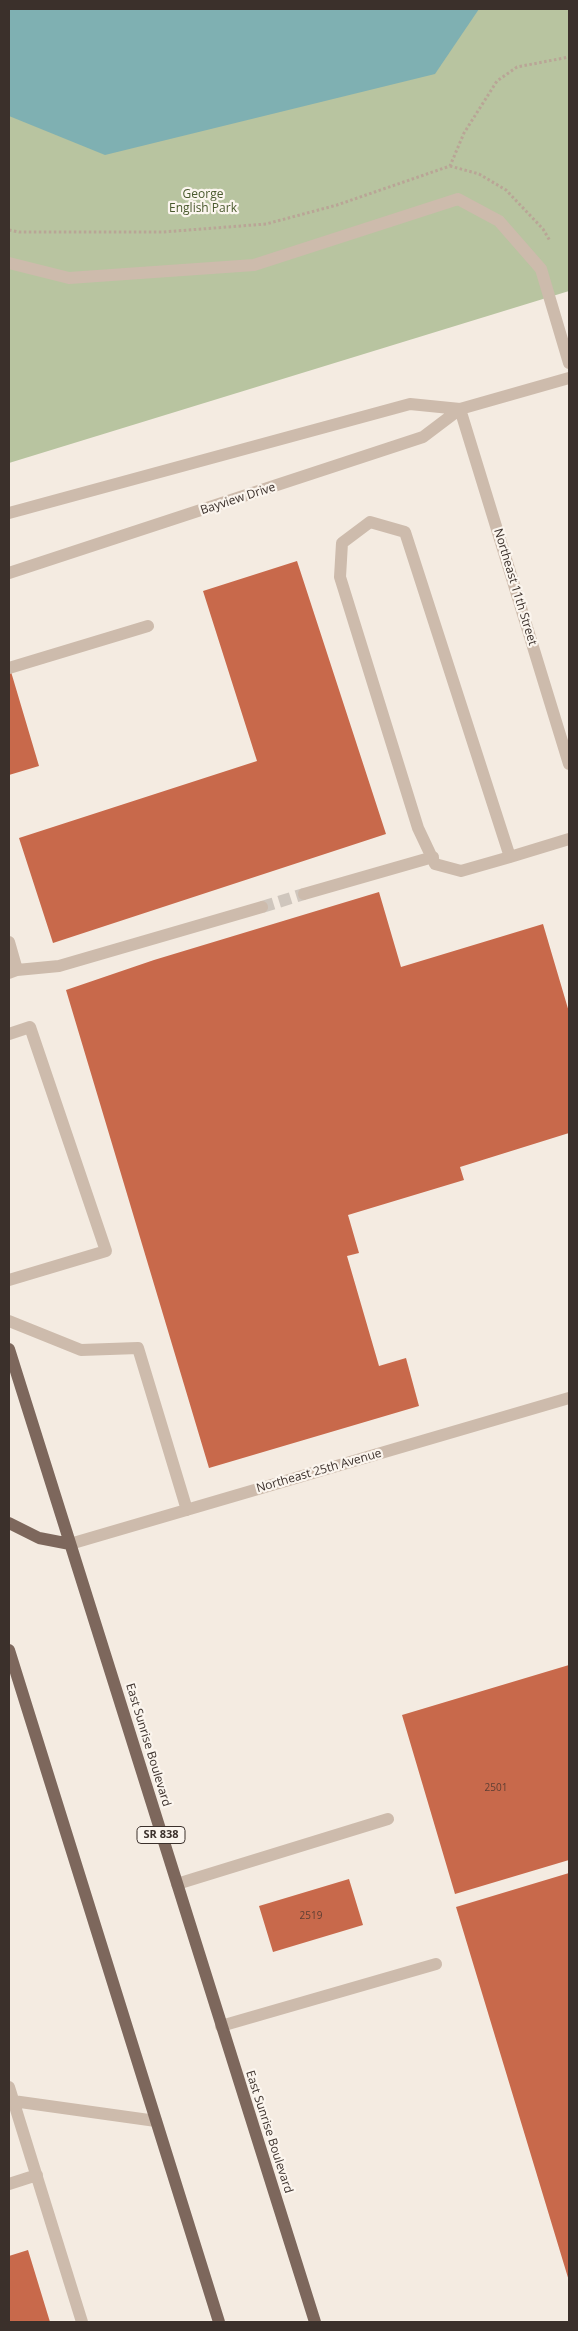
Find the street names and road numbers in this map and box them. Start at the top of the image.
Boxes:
street label: Bayview Drive [199,480,277,518]
street label: Northeast 11th Street [490,527,540,647]
street label: Northeast 25th Avenue [255,1446,383,1496]
street label: East Sunrise Boulevard [122,1682,174,1808]
road number: SR 838 [137,1826,185,1844]
street label: East Sunrise Boulevard [242,2069,296,2195]

